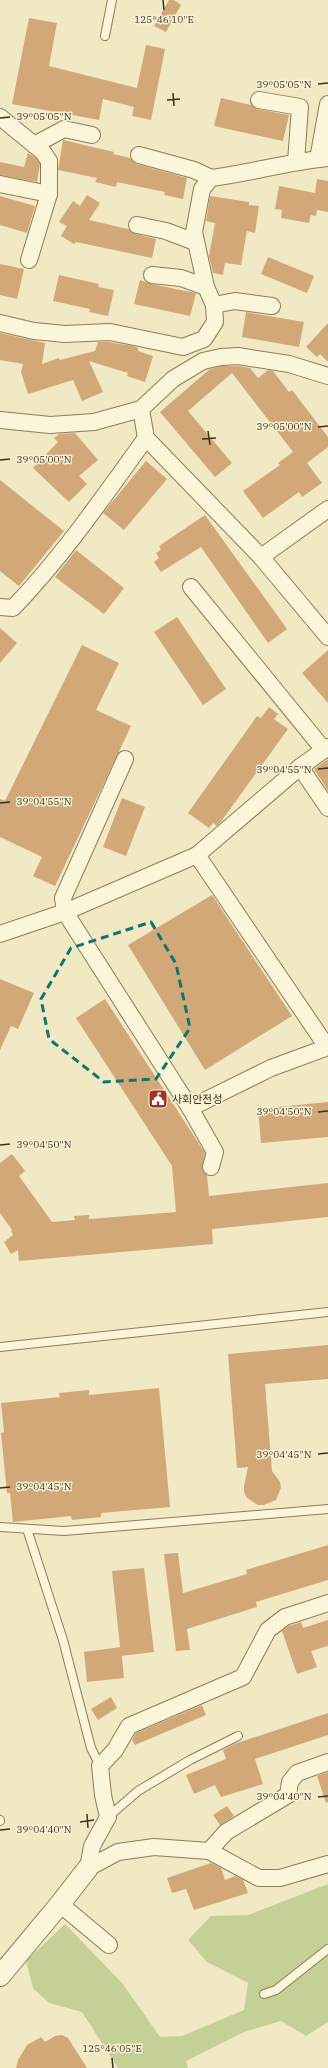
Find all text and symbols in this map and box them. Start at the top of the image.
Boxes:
text: 125°46'10"E [134,13,194,26]
text: 39°05'05"N [257,78,312,91]
text: 39°05'05"N [17,110,72,123]
text: 39°05'00"N [257,420,312,433]
text: 39°05'00"N [17,453,72,466]
text: 39°04'55"N [257,763,312,776]
text: 39°04'55"N [17,795,72,808]
public building icon: 사회안전성 [147,1088,169,1110]
place label: 사회안전성 [172,1092,223,1106]
text: 39°04'50"N [257,1105,312,1118]
text: 39°04'50"N [17,1138,72,1151]
text: 39°04'45"N [257,1448,312,1461]
text: 39°04'45"N [17,1480,72,1493]
text: 39°04'40"N [257,1790,312,1803]
text: 39°04'40"N [17,1823,72,1836]
text: 125°46'05"E [82,2042,142,2055]

